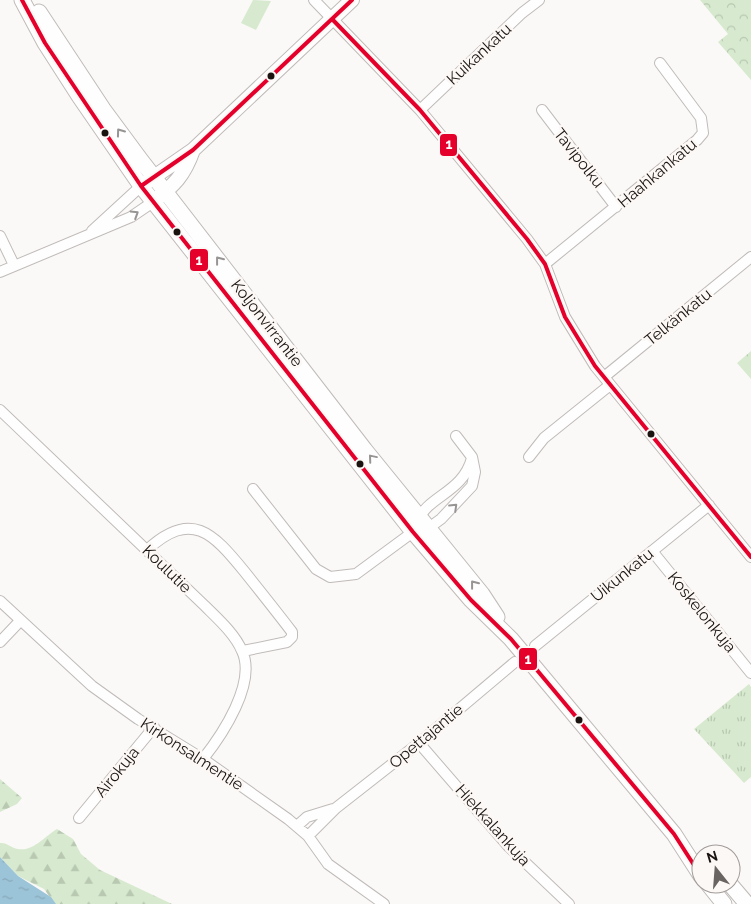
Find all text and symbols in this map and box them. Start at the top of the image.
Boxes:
street label: Kuikankatu [443,19,515,89]
unlabelled marker [266,71,276,81]
street label: Tavipolku [550,124,608,192]
unlabelled marker [100,128,110,138]
one-way arrow [117,129,125,138]
line badge: 1 [439,133,458,157]
street label: Haahkankatu [614,135,700,211]
text: 1 [446,136,453,152]
one-way arrow [129,210,138,220]
unlabelled marker [172,227,182,237]
line badge: 1 [189,248,209,272]
text: 1 [196,252,203,268]
one-way arrow [215,257,224,266]
street label: Koljonvirrantie [227,276,307,370]
street label: Telkänkatu [641,284,715,350]
unlabelled marker [646,429,656,439]
one-way arrow [369,455,377,464]
unlabelled marker [355,459,365,469]
one-way arrow [448,504,457,513]
street label: Koulutie [138,541,196,597]
street label: Uikunkatu [587,544,657,606]
street label: Koskelonkuja [664,568,740,656]
one-way arrow [472,581,480,590]
line badge: 1 [518,647,538,671]
text: 1 [525,651,532,667]
street label: Opettajantie [385,700,467,772]
street label: Kirkonsalmentie [137,714,247,794]
unlabelled marker [574,715,584,725]
street label: Airokuja [91,743,143,801]
street label: Hiekkalankuja [451,780,535,870]
north arrow [691,844,741,894]
text: N [705,847,720,866]

